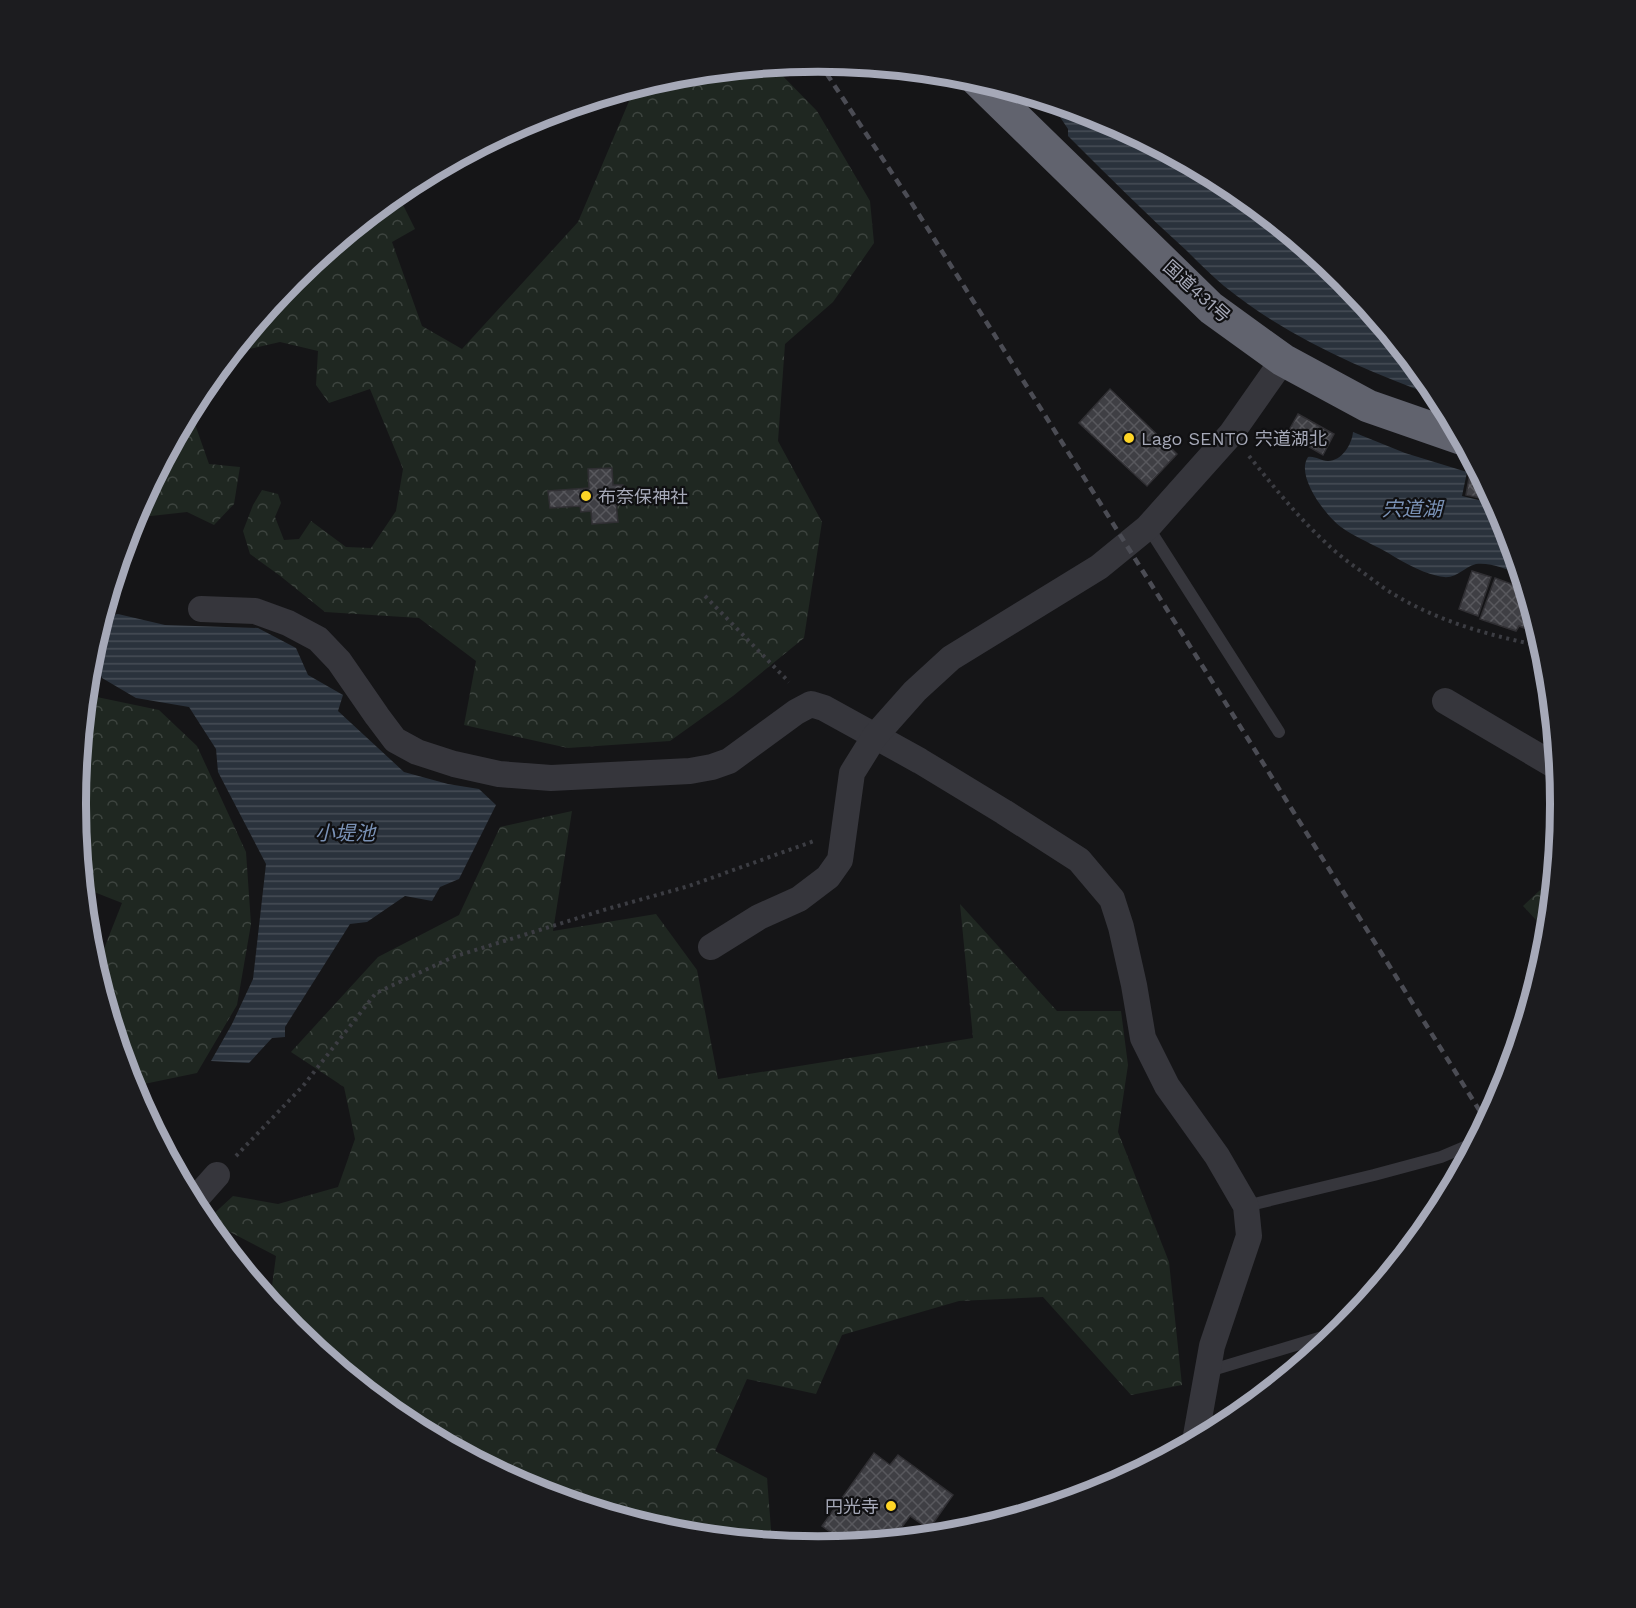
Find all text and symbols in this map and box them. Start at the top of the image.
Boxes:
street label: 国道431号 [1159,256,1235,326]
place label: Lago SENTO 宍道湖北 [1141,428,1327,449]
marker: Lago SENTO 宍道湖北 [1122,431,1136,445]
place label: 布奈保神社 [598,486,688,507]
marker: 布奈保神社 [579,489,593,503]
water label: 宍道湖 [1382,497,1445,521]
water label: 小堤池 [315,821,377,845]
place label: 円光寺 [825,1496,879,1517]
marker: 円光寺 [884,1499,898,1513]

